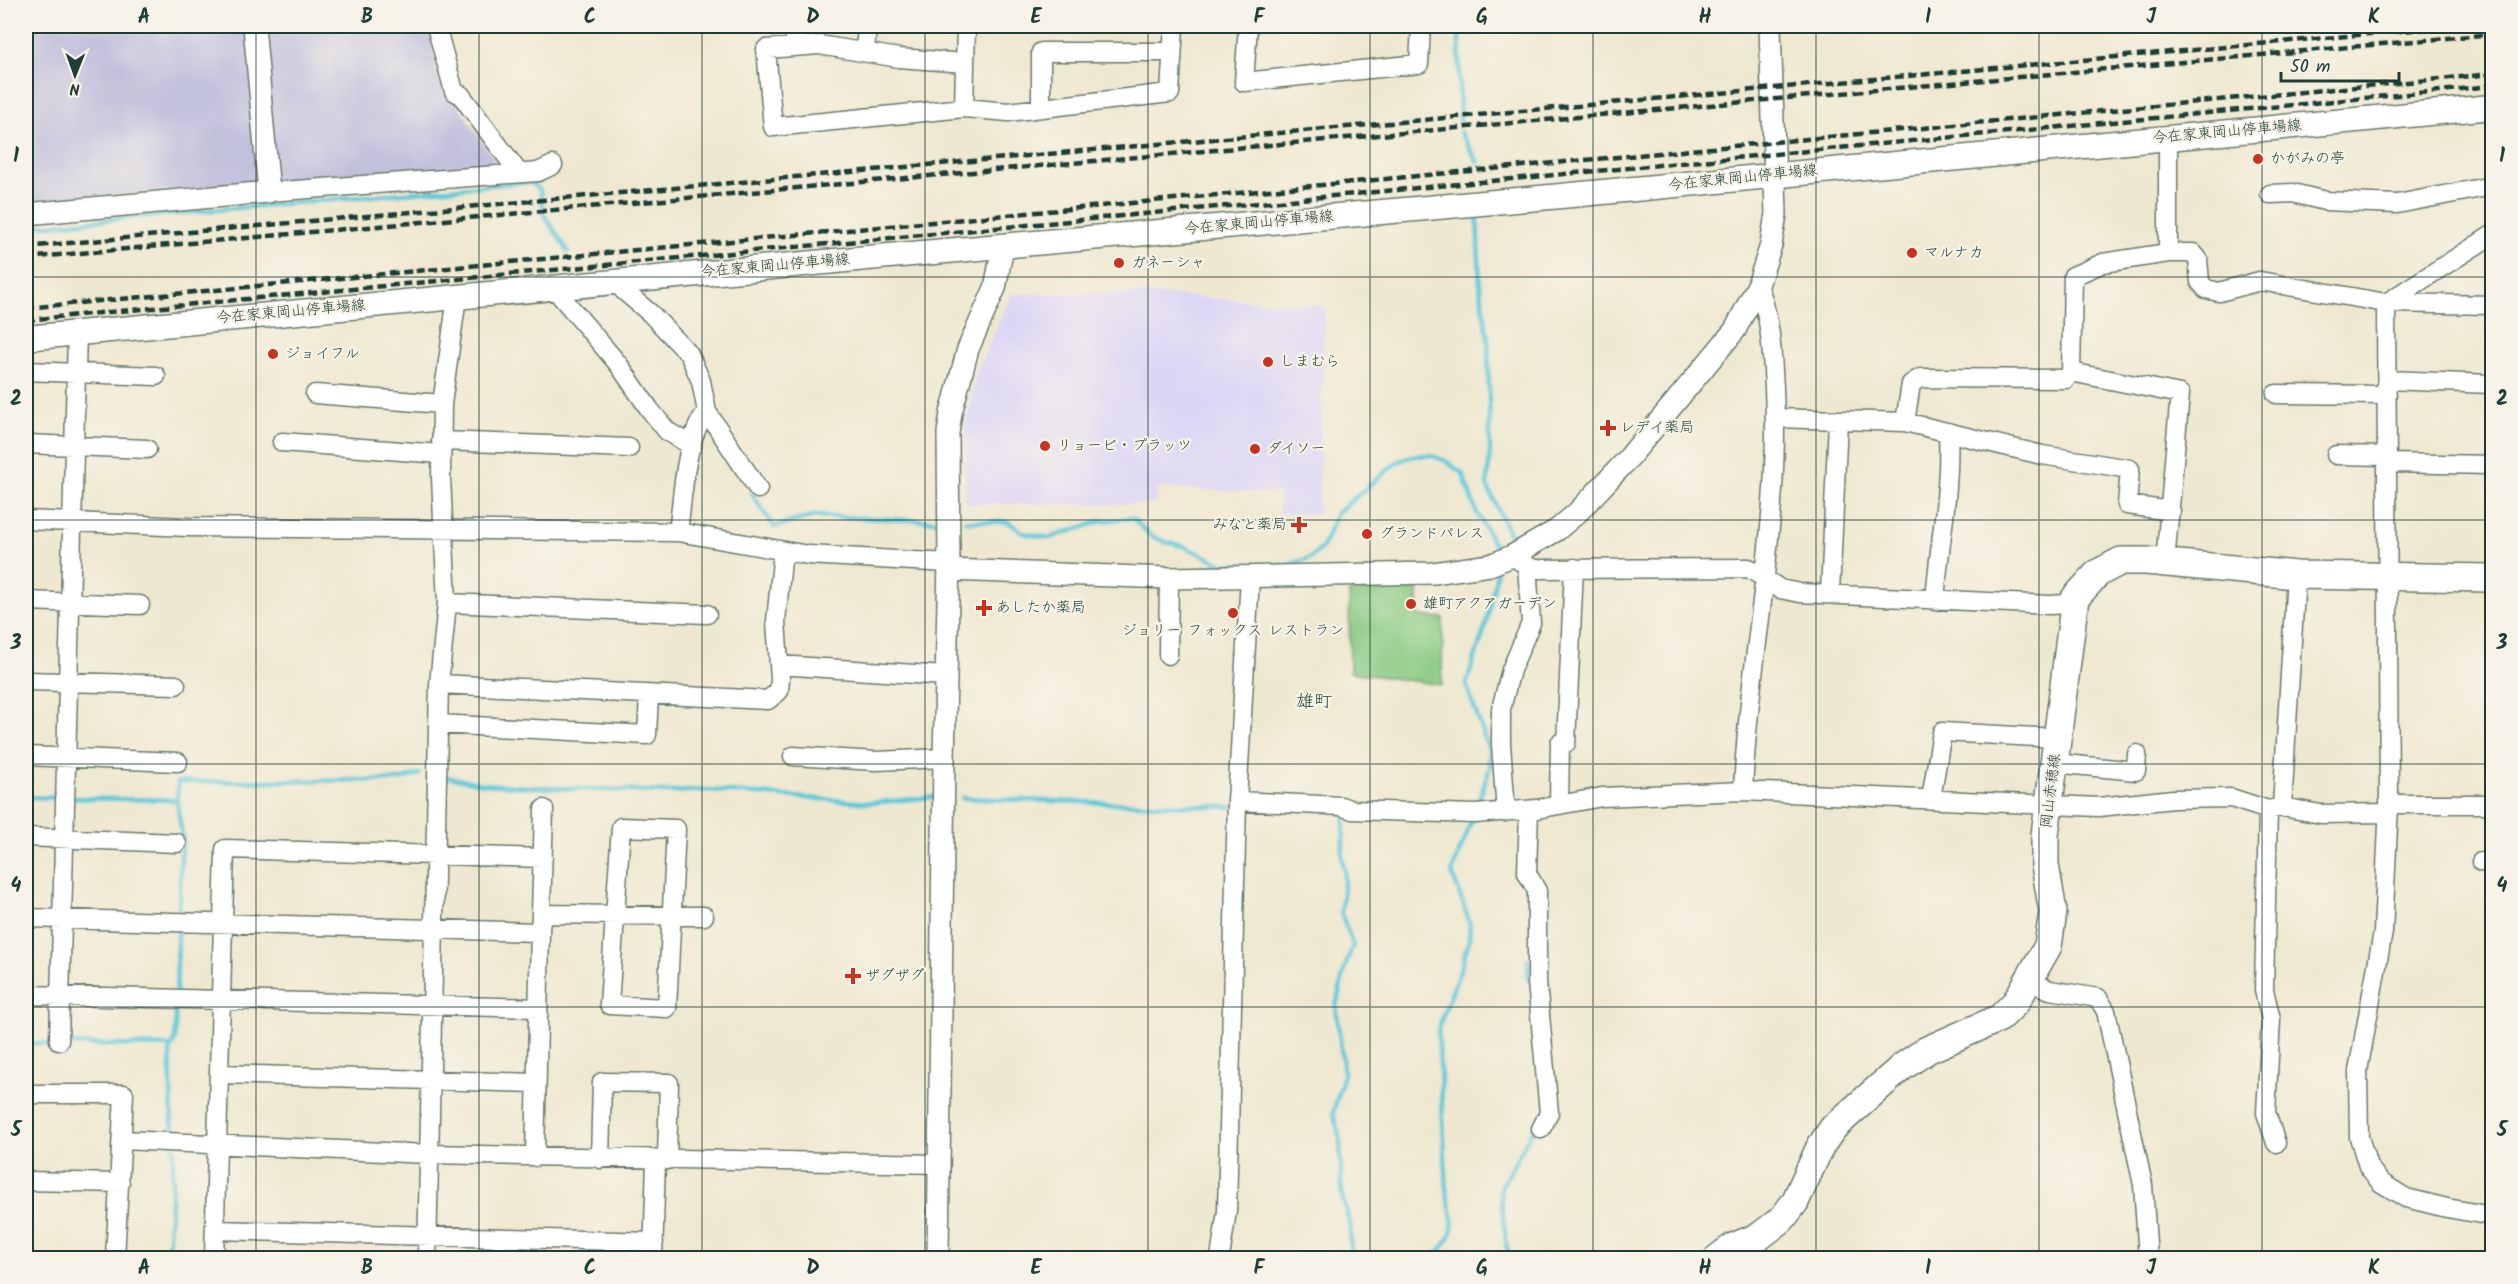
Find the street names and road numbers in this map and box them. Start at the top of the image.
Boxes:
street label: 今在家東岡山停車場線 [2151,114,2303,150]
street label: 今在家東岡山停車場線 [1667,158,1819,198]
street label: 今在家東岡山停車場線 [1183,205,1335,241]
street label: 今在家東岡山停車場線 [699,248,851,284]
street label: 今在家東岡山停車場線 [215,294,367,330]
street label: 岡山赤穂線 [2035,752,2067,830]

